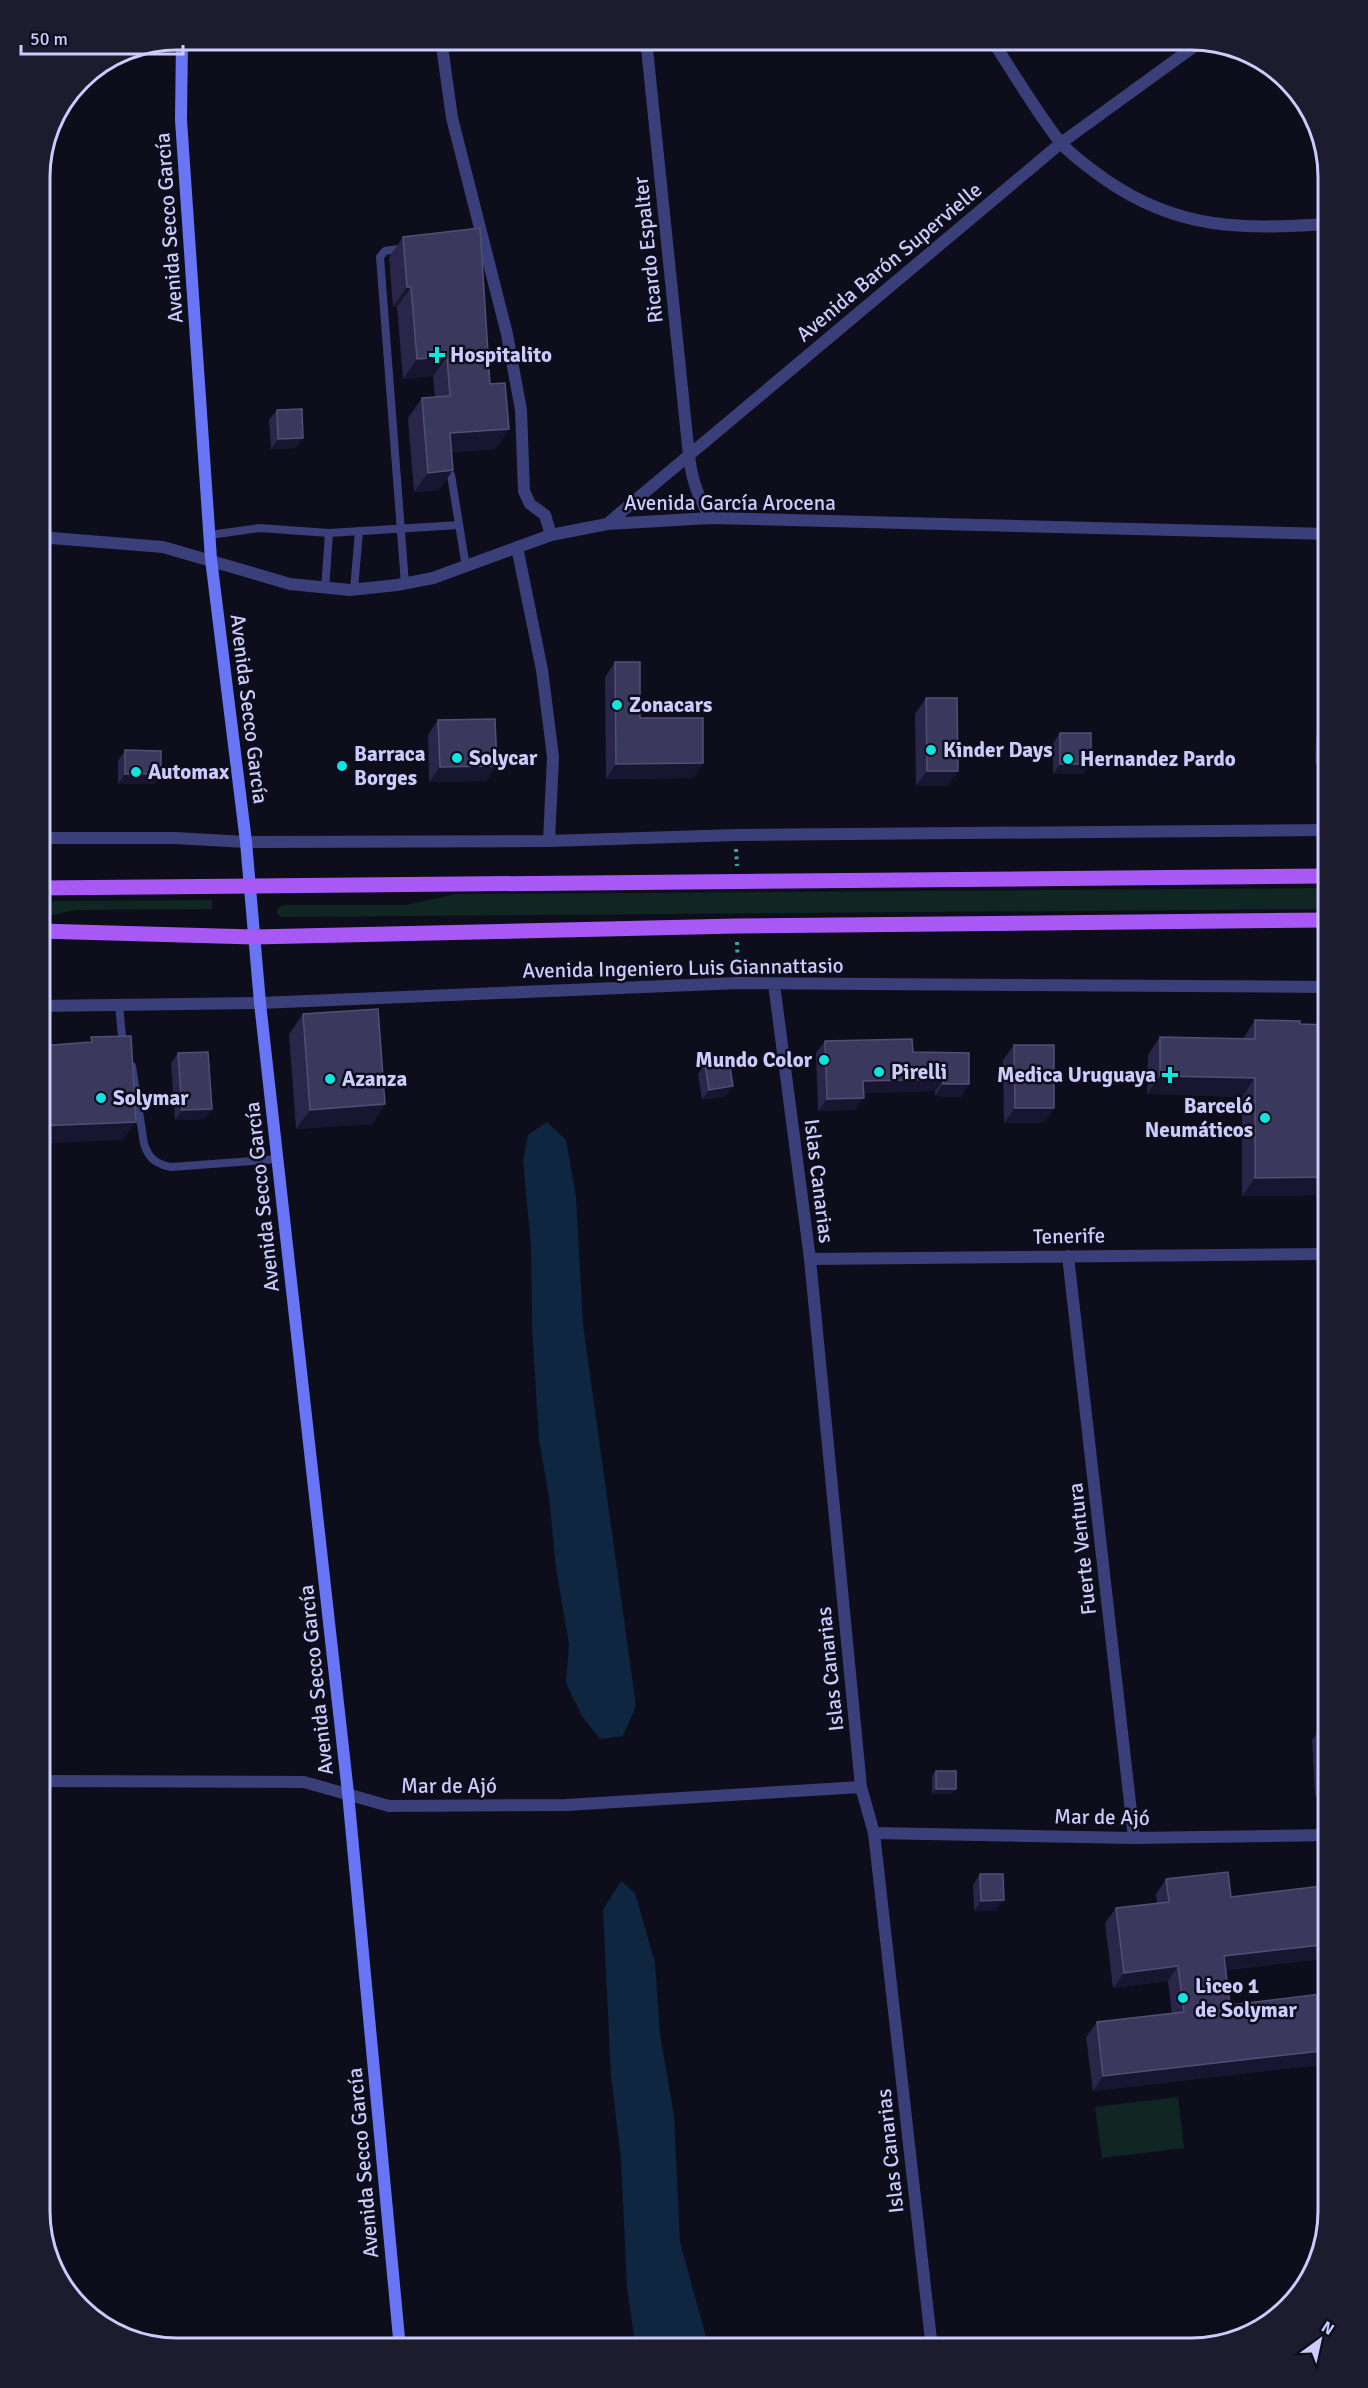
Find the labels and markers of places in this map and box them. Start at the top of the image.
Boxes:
place label: Hospitalito [450,342,552,368]
marker: Hospitalito [428,346,446,364]
place label: Zonacars [629,692,712,718]
marker: Zonacars [610,698,624,712]
place label: Kinder Days [943,737,1053,763]
place label: Barraca Borges [354,741,426,791]
marker: Kinder Days [924,743,938,757]
place label: Solycar [469,745,538,771]
place label: Hernandez Pardo [1080,746,1236,772]
marker: Solycar [450,751,464,765]
marker: Hernandez Pardo [1061,752,1075,766]
place label: Automax [148,759,230,785]
marker: Barraca Borges [335,759,349,773]
marker: Automax [129,765,143,779]
place label: Mundo Color [695,1047,813,1073]
marker: Mundo Color [817,1053,831,1067]
place label: Pirelli [891,1059,947,1085]
place label: Medica Uruguaya [997,1062,1156,1088]
marker: Pirelli [872,1065,886,1079]
place label: Azanza [342,1066,408,1092]
marker: Medica Uruguaya [1161,1066,1179,1084]
marker: Azanza [323,1072,337,1086]
place label: Solymar [113,1085,189,1111]
marker: Solymar [94,1091,108,1105]
place label: Barceló Neumáticos [1145,1093,1253,1143]
marker: Barceló Neumáticos [1258,1111,1272,1125]
place label: Liceo 1 de Solymar [1195,1973,1298,2023]
marker: Liceo 1 de Solymar [1176,1991,1190,2005]

